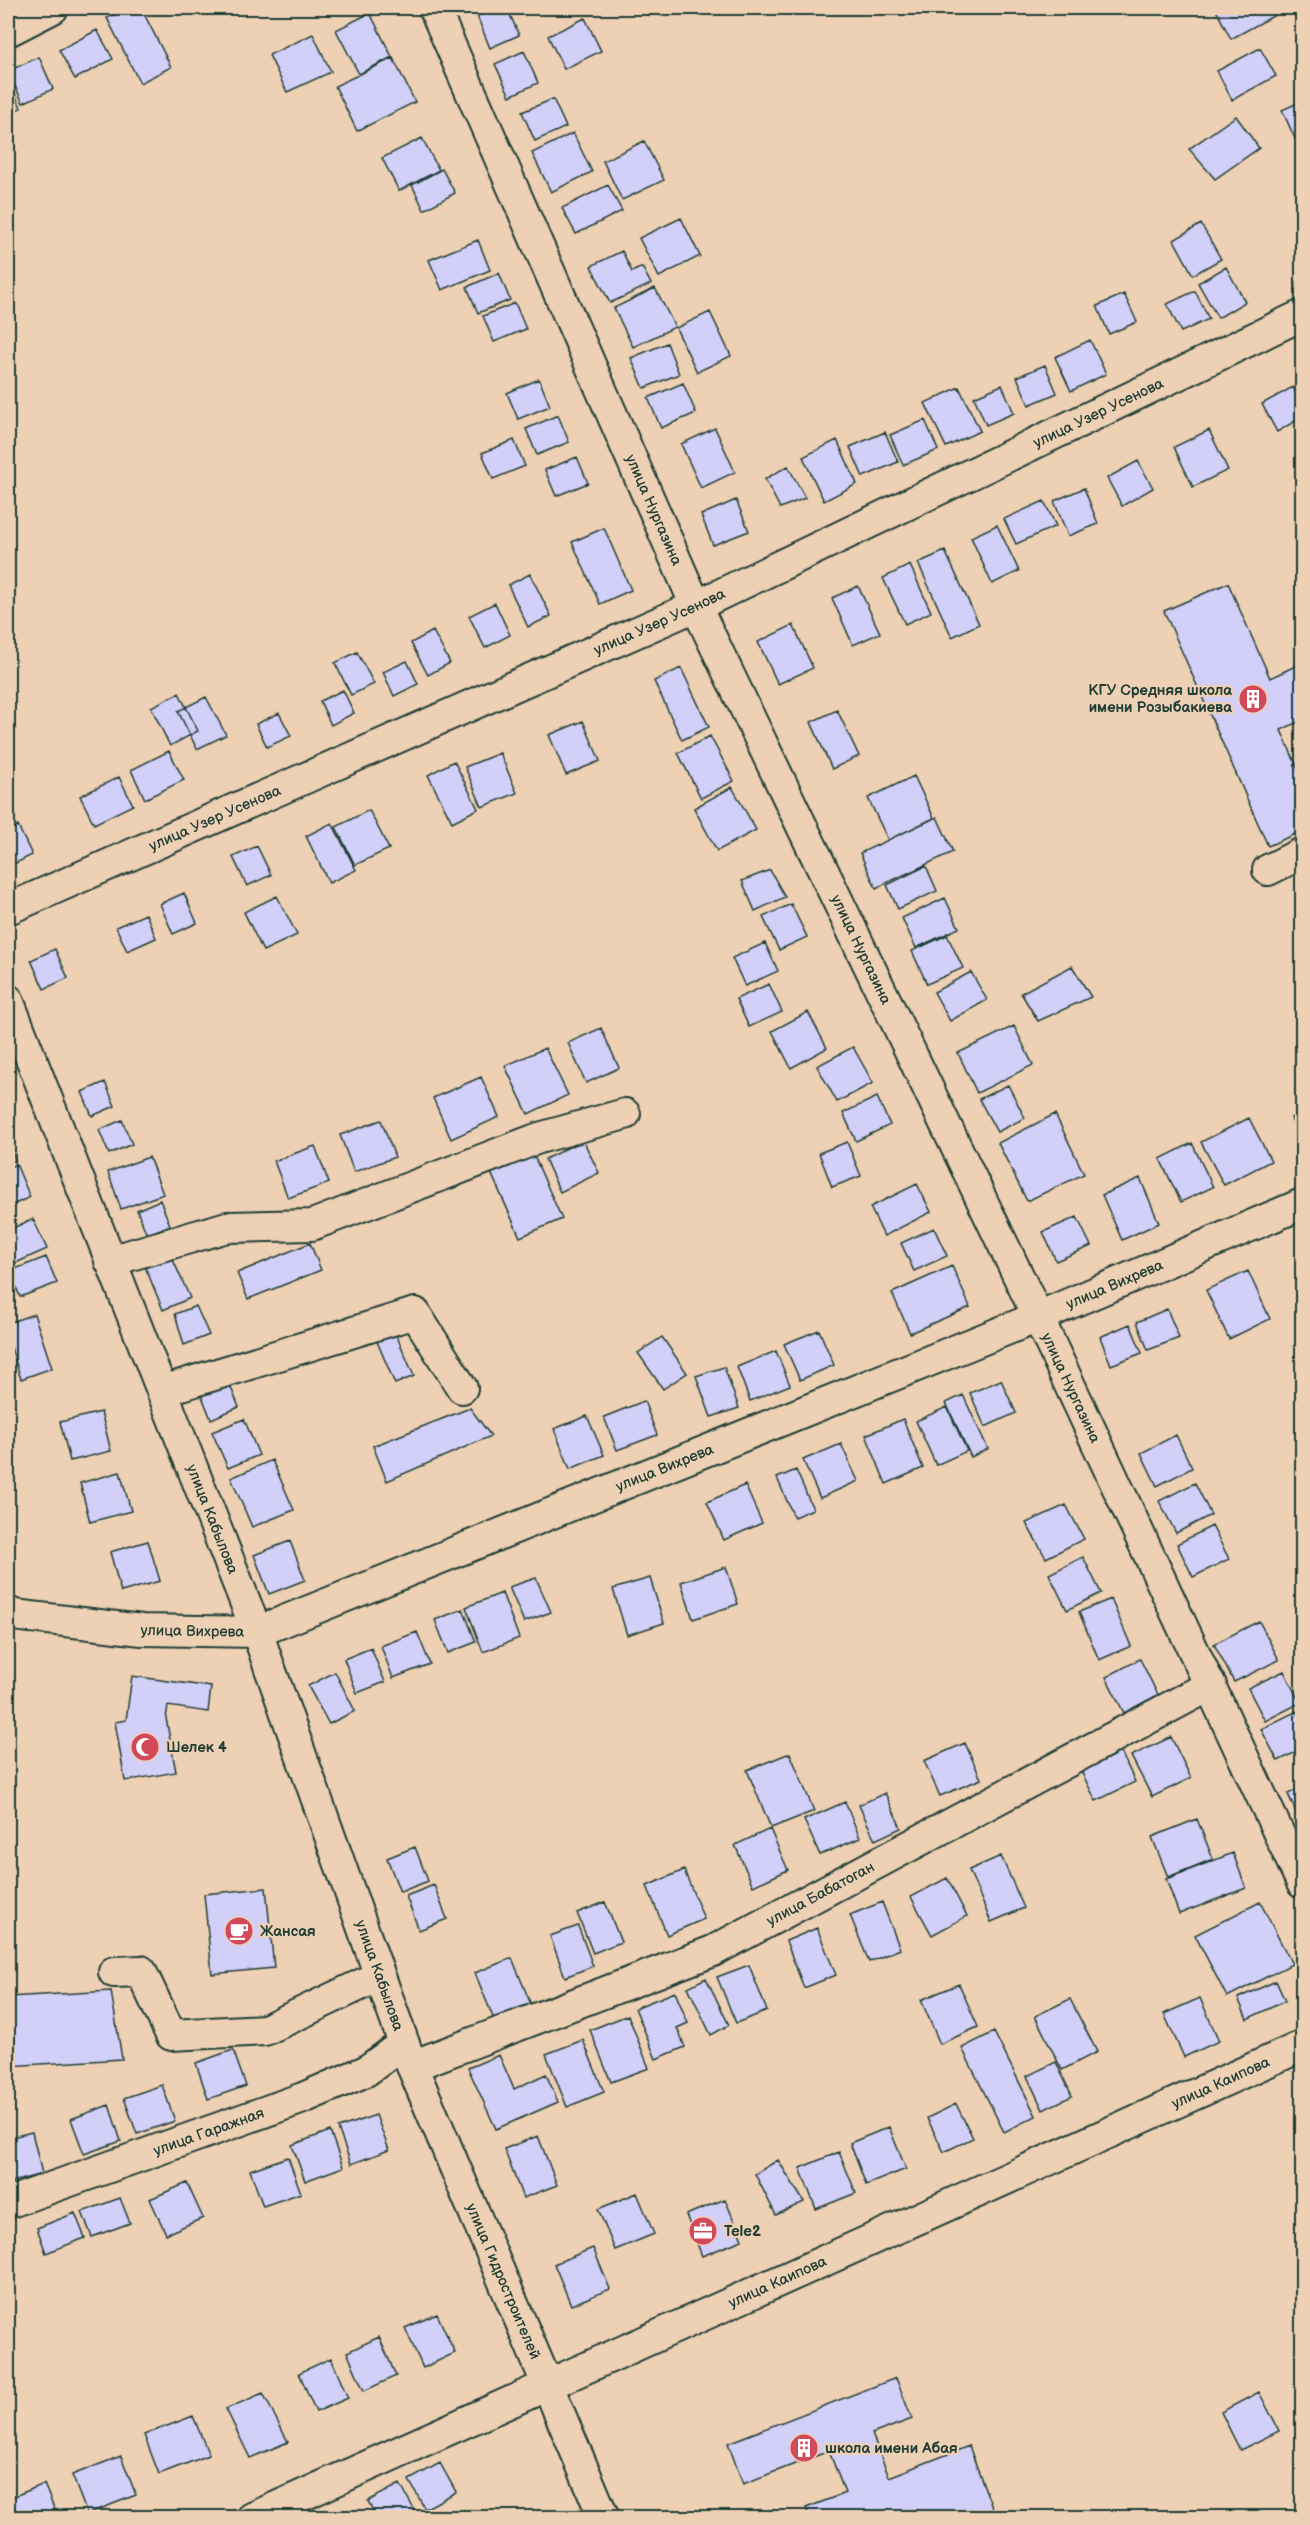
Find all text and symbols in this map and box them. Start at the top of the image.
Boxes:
street label: улица Узер Усенова [1030,373,1167,452]
street label: улица Нургазина [621,451,687,569]
street label: улица Узер Усенова [591,584,728,659]
place label: КГУ Средняя школа имени Розыбакиева [1088,681,1232,717]
building icon: КГУ Средняя школа имени Розыбакиева [1237,683,1269,715]
street label: улица Узер Усенова [146,781,284,855]
street label: улица Нургазина [827,891,896,1008]
street label: улица Вихрева [1063,1255,1166,1313]
street label: улица Нургазина [1037,1330,1105,1446]
street label: улица Вихрева [613,1439,716,1496]
street label: улица Кабылова [182,1462,243,1577]
street label: улица Вихрева [140,1620,245,1641]
mosque icon: Шелек 4 [129,1731,161,1763]
place label: Шелек 4 [166,1738,227,1757]
street label: улица Бабатоган [763,1857,878,1930]
cafe icon: Жансая [223,1915,255,1947]
street label: улица Кабылова [351,1918,408,2034]
place label: Жансая [260,1922,316,1941]
street label: улица Каипова [1168,2052,1273,2113]
street label: улица Гаражная [151,2103,267,2160]
street label: улица Гидростроителей [462,2200,545,2362]
office icon: Tele2 [687,2215,719,2247]
place label: Tele2 [724,2222,761,2241]
street label: улица Каипова [725,2251,830,2312]
building icon: школа имени Абая [788,2432,820,2464]
place label: школа имени Абая [825,2439,958,2458]

